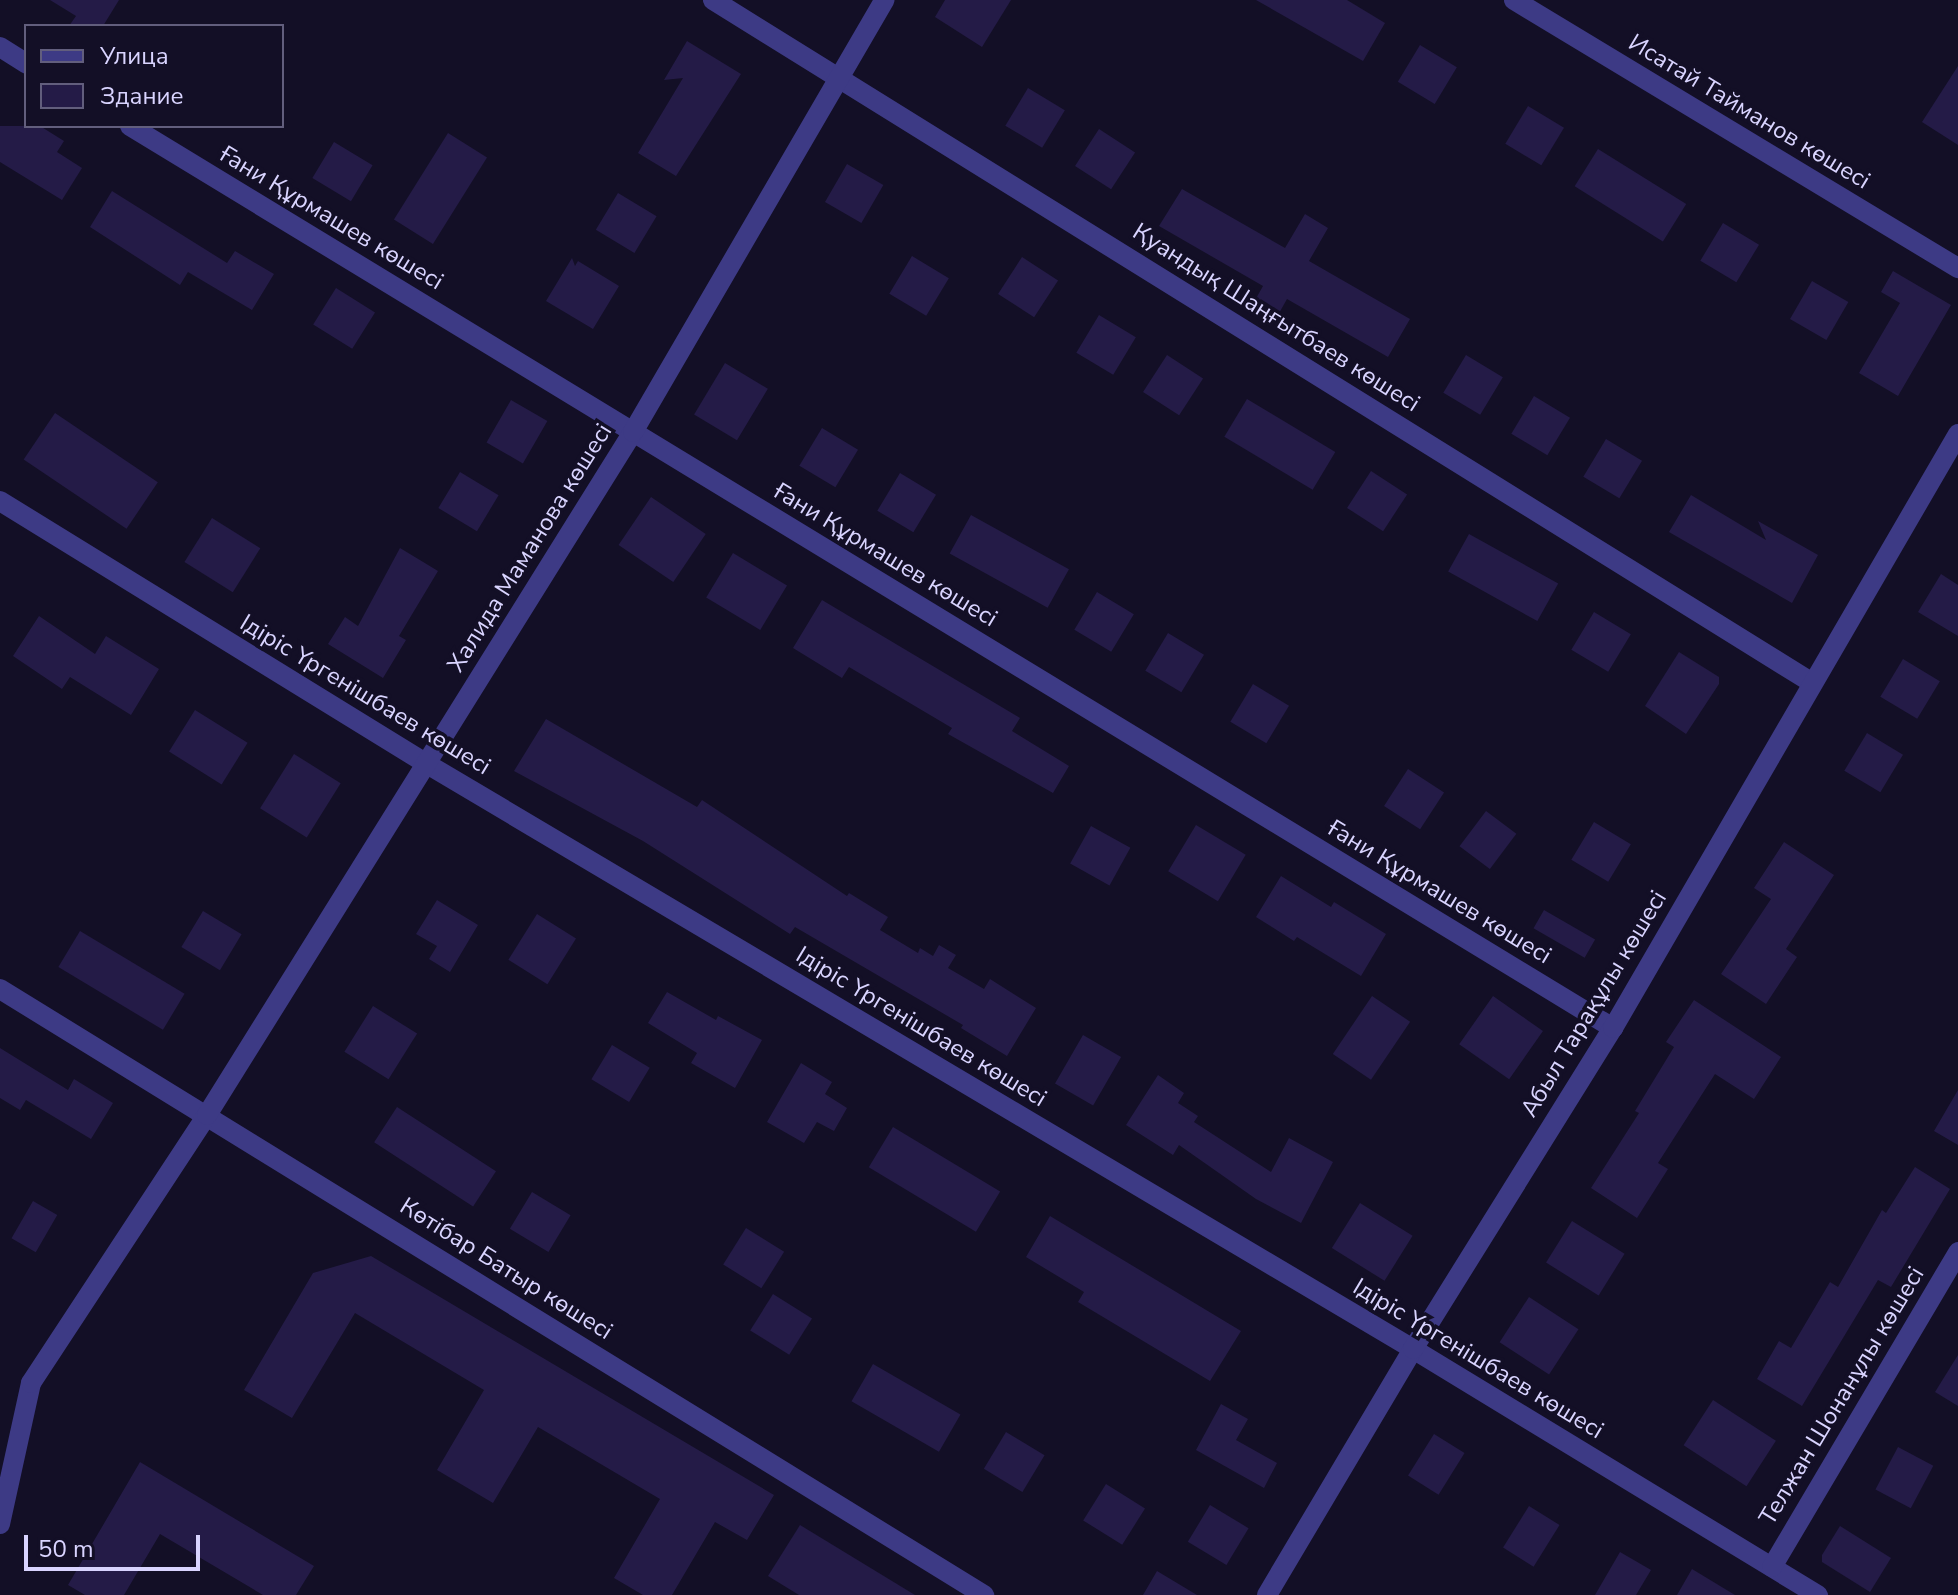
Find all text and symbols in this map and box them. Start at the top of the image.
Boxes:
legend [24,24,284,128]
street label: Исатай Тайманов көшесі [1623,28,1875,196]
text: Улица [100,40,169,72]
text: Здание [100,80,184,112]
street label: Ғани Құрмашев көшесі [214,140,448,296]
street label: Қуандық Шаңғытбаев көшесі [1127,218,1425,418]
street label: Халида Маманова көшесі [442,419,618,677]
street label: Ғани Құрмашев көшесі [768,477,1002,633]
street label: Ідіріс Үргенішбаев көшесі [234,609,496,781]
street label: Ғани Құрмашев көшесі [1322,814,1556,970]
street label: Абыл Тарақұлы көшесі [1515,886,1673,1122]
street label: Ідіріс Үргенішбаев көшесі [790,941,1052,1113]
street label: Көтібар Батыр көшесі [394,1192,618,1346]
street label: Телжан Шонанұлы көшесі [1753,1262,1931,1530]
street label: Ідіріс Үргенішбаев көшесі [1347,1273,1609,1445]
scale bar [28,1519,204,1569]
text: 50 m [38,1533,94,1565]

